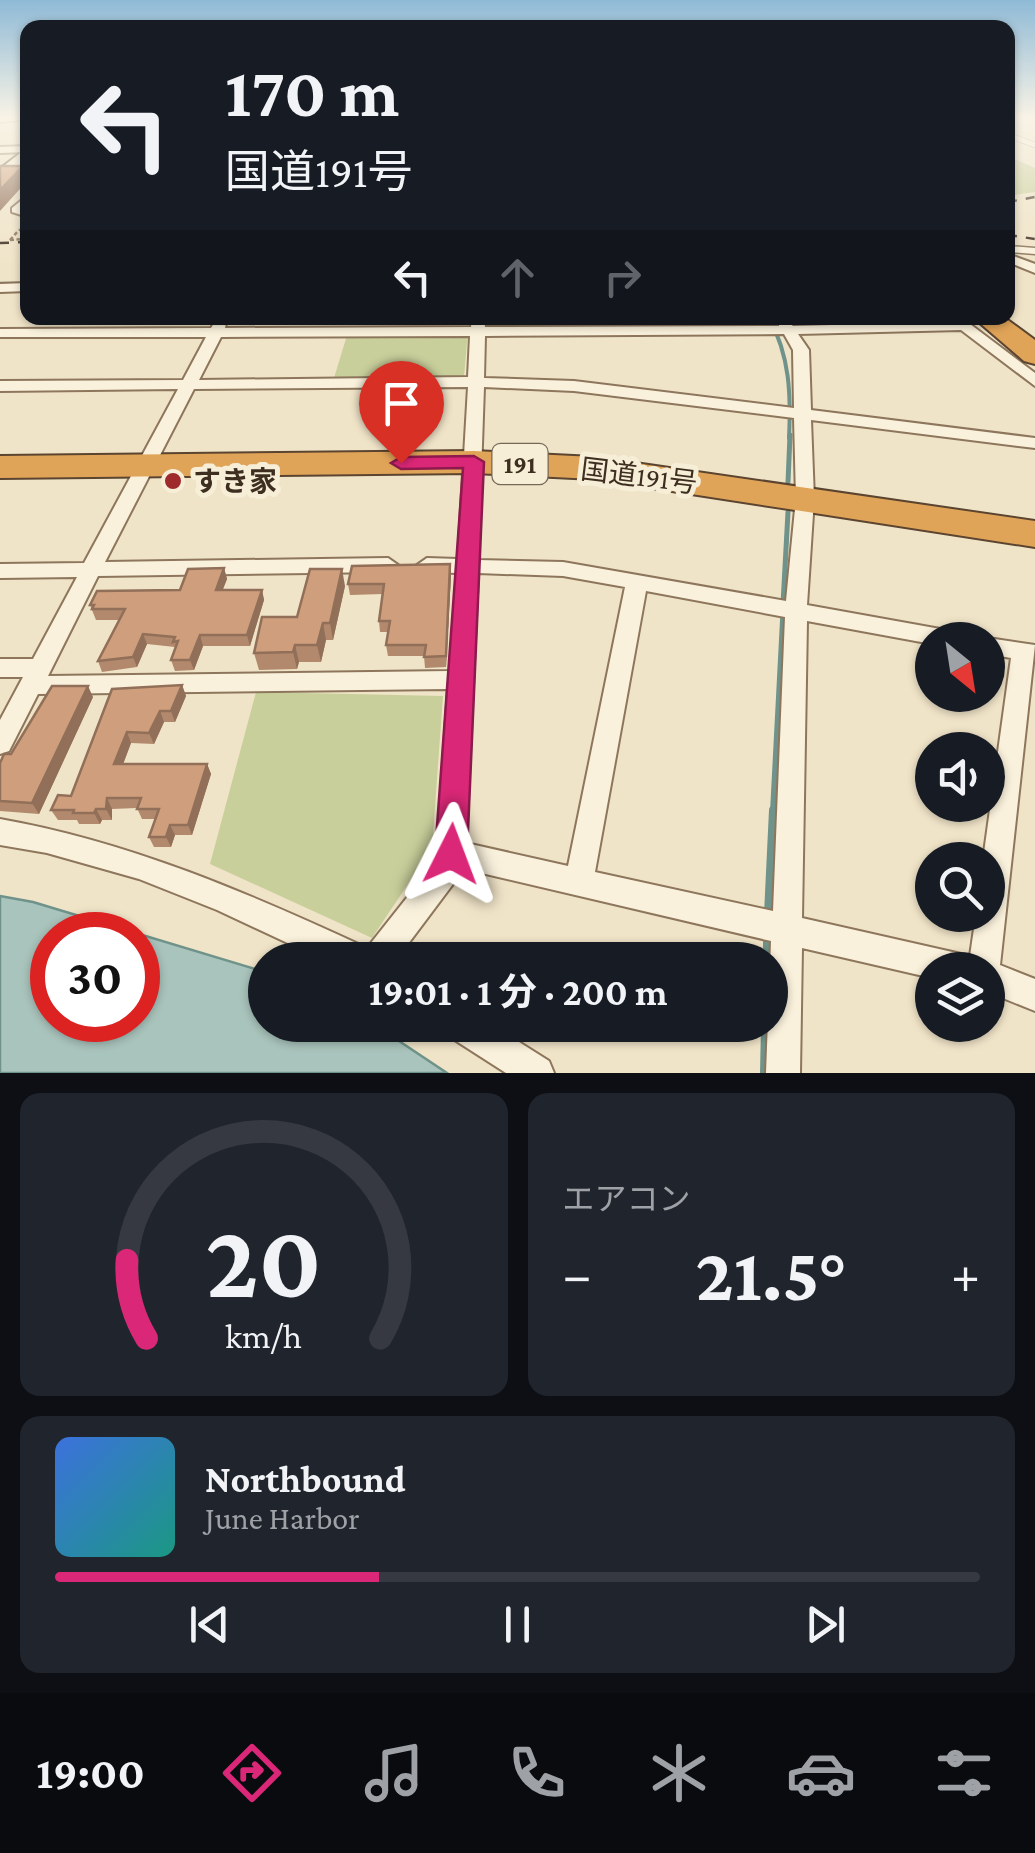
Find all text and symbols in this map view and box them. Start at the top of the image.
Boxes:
text: 170 m [225,53,399,131]
icon: left [60,60,190,190]
text: 国道191号 [225,147,413,197]
icon: left [385,250,440,305]
icon: ahead [490,250,545,305]
icon: right [595,250,650,305]
pin [359,361,444,464]
icon: arrive [374,376,429,431]
road number: 191 [492,444,548,484]
street label: 国道191号 [579,453,699,499]
place label: すき家 [193,466,277,497]
marker: すき家 [162,470,184,492]
north arrow [915,622,1005,712]
map controls [915,622,1005,1042]
button: sound [915,732,1005,822]
position arrow [399,802,503,906]
button: search [915,842,1005,932]
speed limit sign: 30 [30,912,160,1042]
button: layers [915,952,1005,1042]
text: 19:01 · 1 分 · 200 m [369,971,667,1013]
text: エアコン [563,1181,691,1217]
text: 20 [206,1203,322,1318]
text: 21.5° [696,1233,847,1316]
text: − [563,1244,592,1305]
text: + [951,1244,980,1305]
text: km/h [225,1316,302,1356]
text: Northbound [205,1458,406,1500]
text: June Harbor [205,1500,360,1536]
icon: previous [182,1597,237,1652]
icon: pause [490,1597,545,1652]
icon: next [798,1597,853,1652]
icon: directions [217,1738,287,1808]
icon: music [359,1738,429,1808]
icon: phone [502,1738,572,1808]
icon: climate [644,1738,714,1808]
icon: car [786,1738,856,1808]
icon: filters [929,1738,999,1808]
text: 19:00 [36,1748,145,1798]

